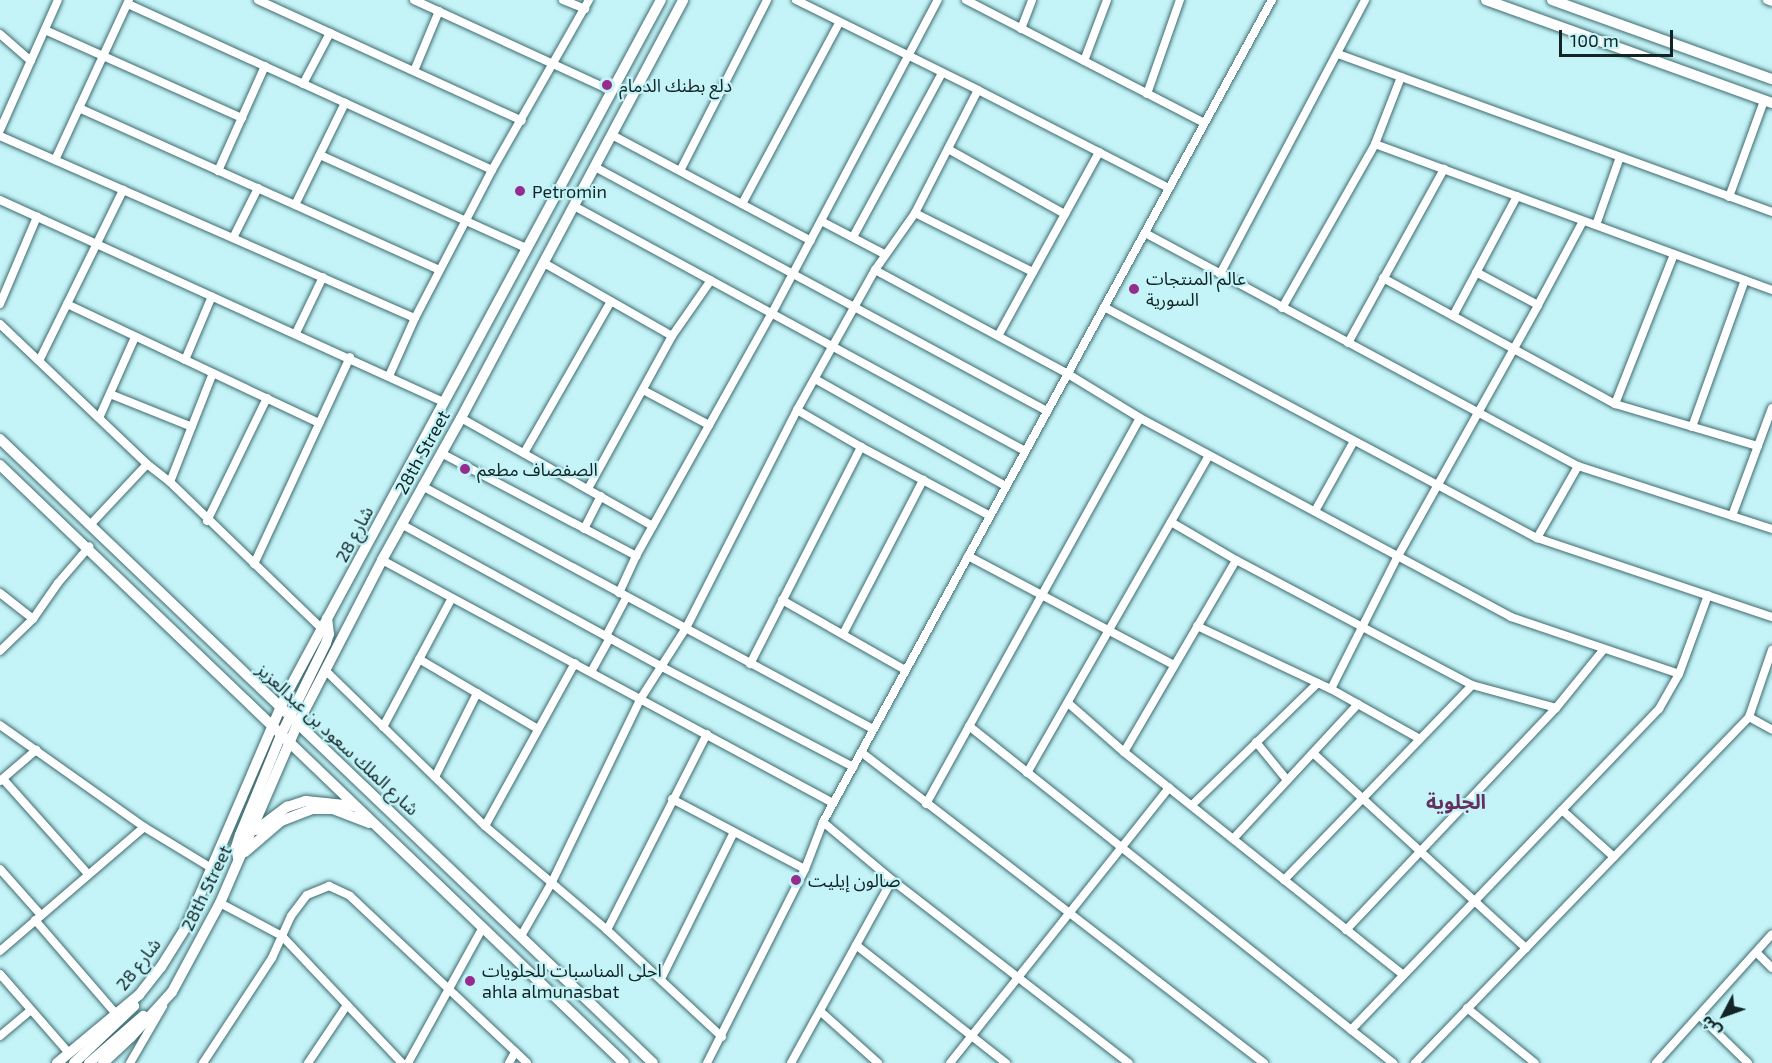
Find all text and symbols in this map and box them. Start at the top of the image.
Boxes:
scale bar [1562,18,1676,56]
text: 100 m [1570,29,1619,51]
place label: دلع بطنك الدمام [619,74,732,96]
marker: دلع بطنك الدمام [600,78,614,92]
place label: Petromin [532,180,607,202]
marker: Petromin [513,184,527,198]
place label: عالم المنتجات السورية [1146,268,1246,310]
marker: عالم المنتجات السورية [1127,282,1141,296]
street label: 28th Street [390,406,454,498]
place label: الصفصاف مطعم [477,458,598,480]
marker: الصفصاف مطعم [458,462,472,476]
street label: شارع 28 [330,502,378,566]
street label: شارع الملك سعود بن عبدالعزيز [253,658,423,820]
district label: الجلوية [1426,789,1486,813]
street label: 28th Street [176,842,236,934]
place label: صالون إيليت [808,869,900,891]
marker: صالون إيليت [789,873,803,887]
street label: شارع 28 [111,934,165,994]
place label: احلى المناسبات للحلويات ahla almunasbat [482,960,662,1002]
marker: احلى المناسبات للحلويات ahla almunasbat [463,974,477,988]
north arrow [1694,985,1754,1045]
text: ش [1696,1013,1724,1042]

